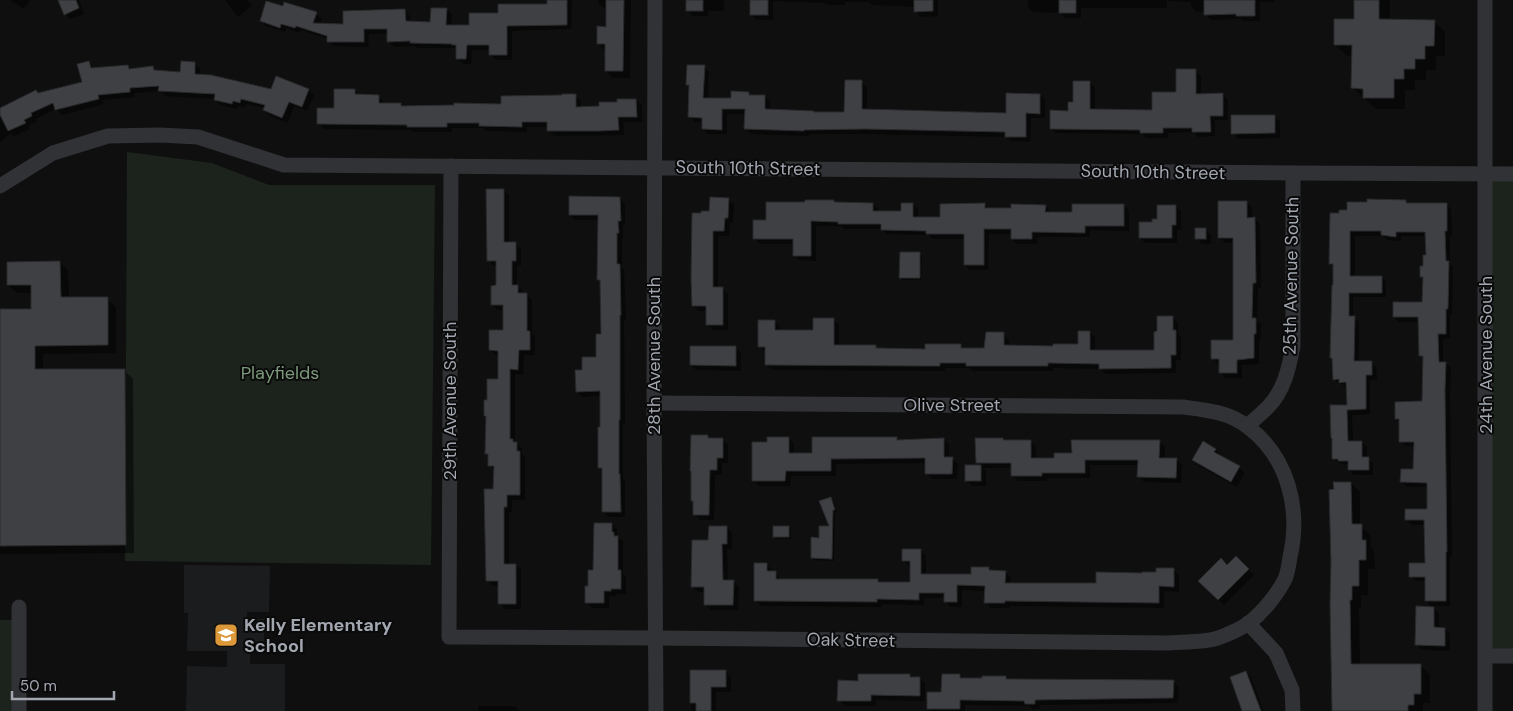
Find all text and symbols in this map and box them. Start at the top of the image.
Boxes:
street label: South 10th Street [675,155,821,181]
street label: South 10th Street [1080,159,1226,185]
street label: 25th Avenue South [1278,197,1304,355]
street label: 24th Avenue South [1474,276,1498,434]
street label: 28th Avenue South [642,277,666,435]
street label: 29th Avenue South [438,322,462,480]
park label: Playfields [241,361,319,385]
street label: Olive Street [903,393,1001,417]
place label: Kelly Elementary School [244,613,392,658]
school or university icon: Kelly Elementary School [213,622,239,648]
street label: Oak Street [806,627,896,653]
scale bar [12,668,115,700]
text: 50 m [20,676,57,696]

